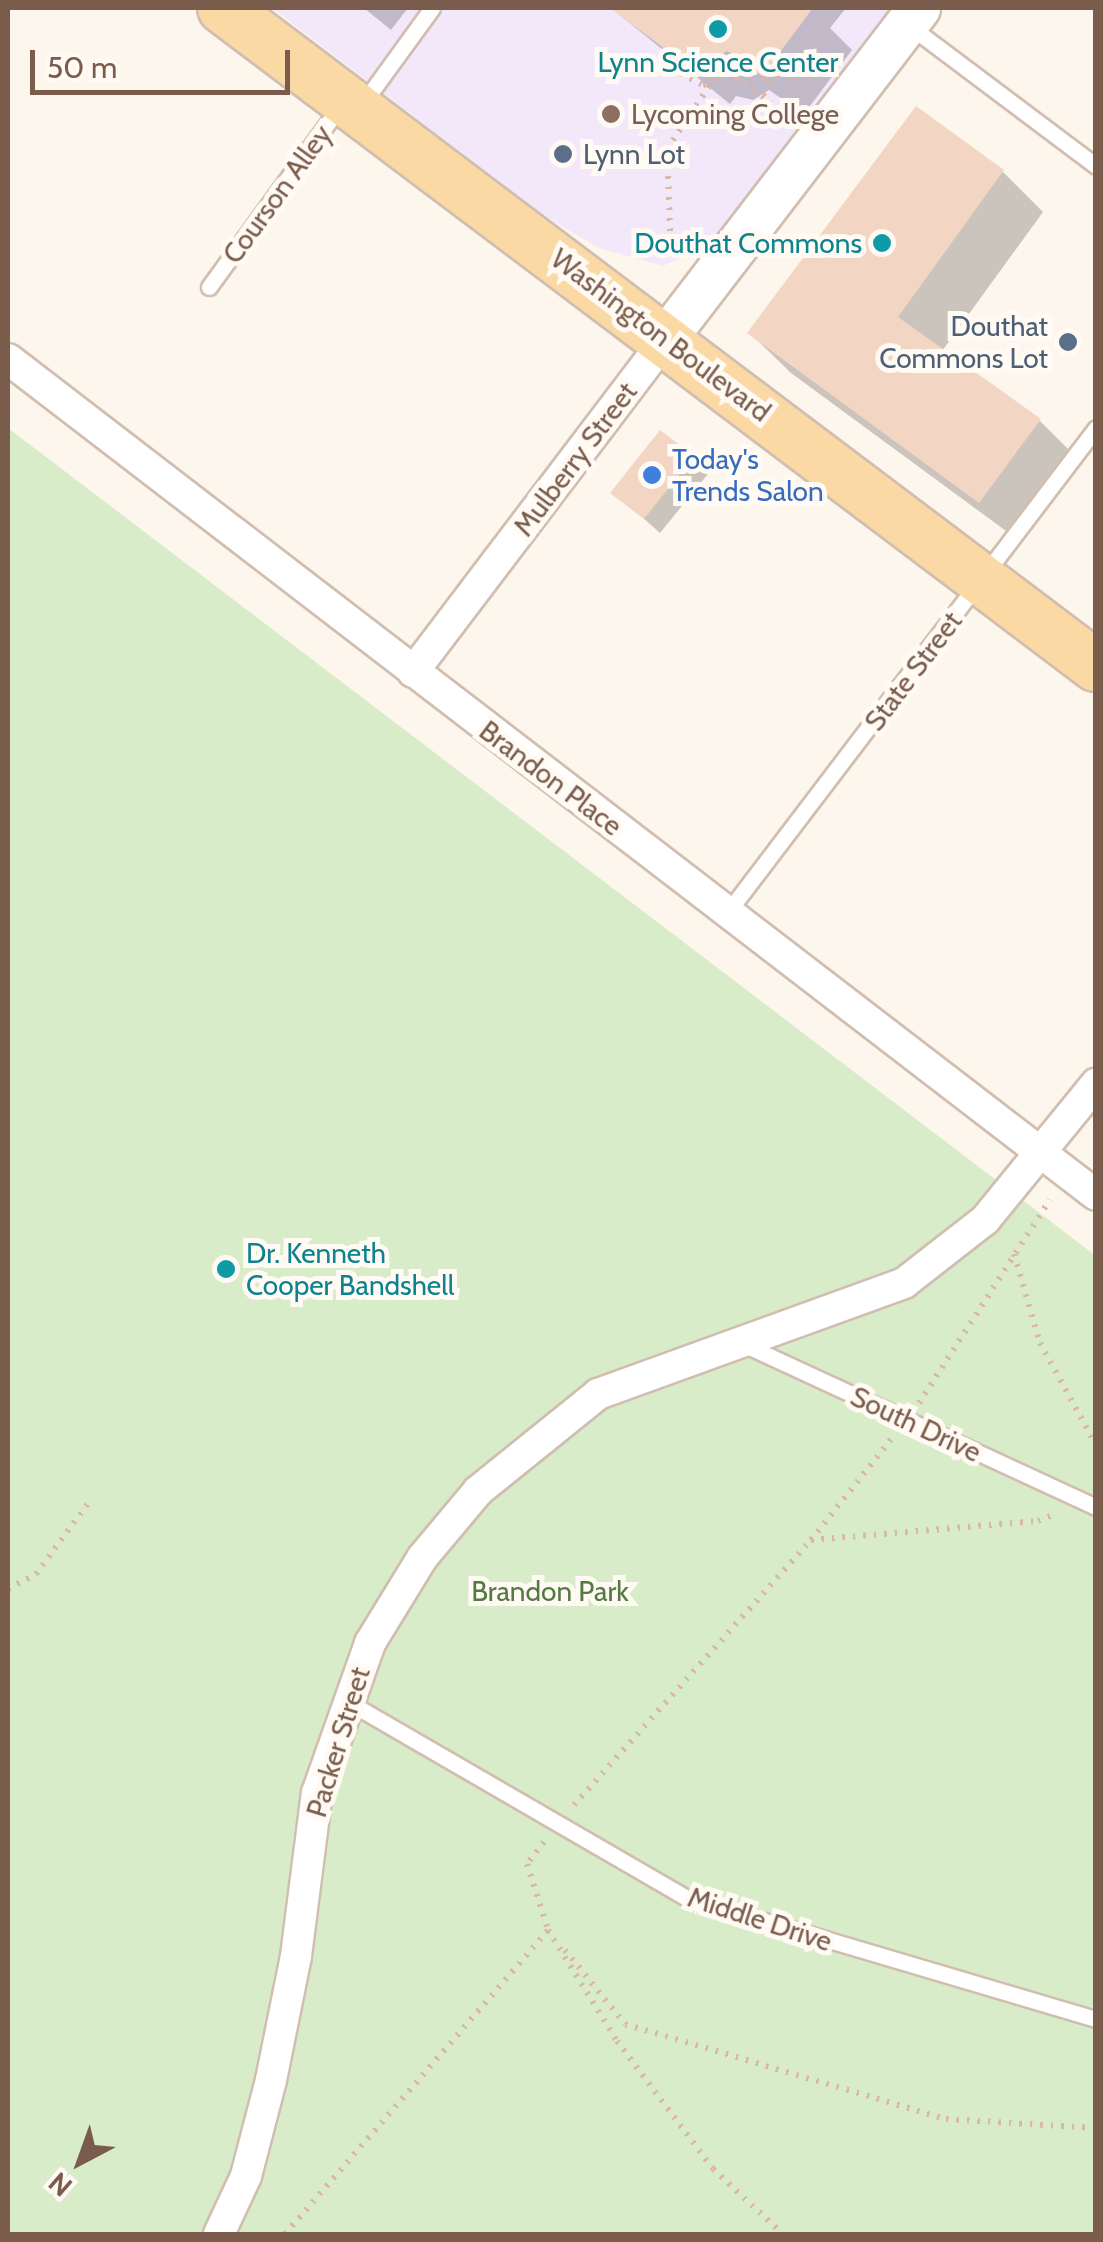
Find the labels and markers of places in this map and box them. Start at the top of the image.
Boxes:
marker: Lynn Science Center [707,18,729,40]
place label: Lynn Science Center [598,45,838,79]
place label: Lycoming College [631,97,839,131]
marker: Lycoming College [600,103,622,125]
place label: Lynn Lot [583,137,685,171]
marker: Lynn Lot [552,143,574,165]
place label: Douthat Commons [634,226,862,260]
marker: Douthat Commons [871,232,893,254]
place label: Douthat Commons Lot [879,309,1048,375]
marker: Douthat Commons Lot [1057,331,1079,353]
place label: Today's Trends Salon [672,442,824,508]
marker: Today's Trends Salon [641,464,663,486]
place label: Dr. Kenneth Cooper Bandshell [246,1236,454,1302]
marker: Dr. Kenneth Cooper Bandshell [215,1258,237,1280]

